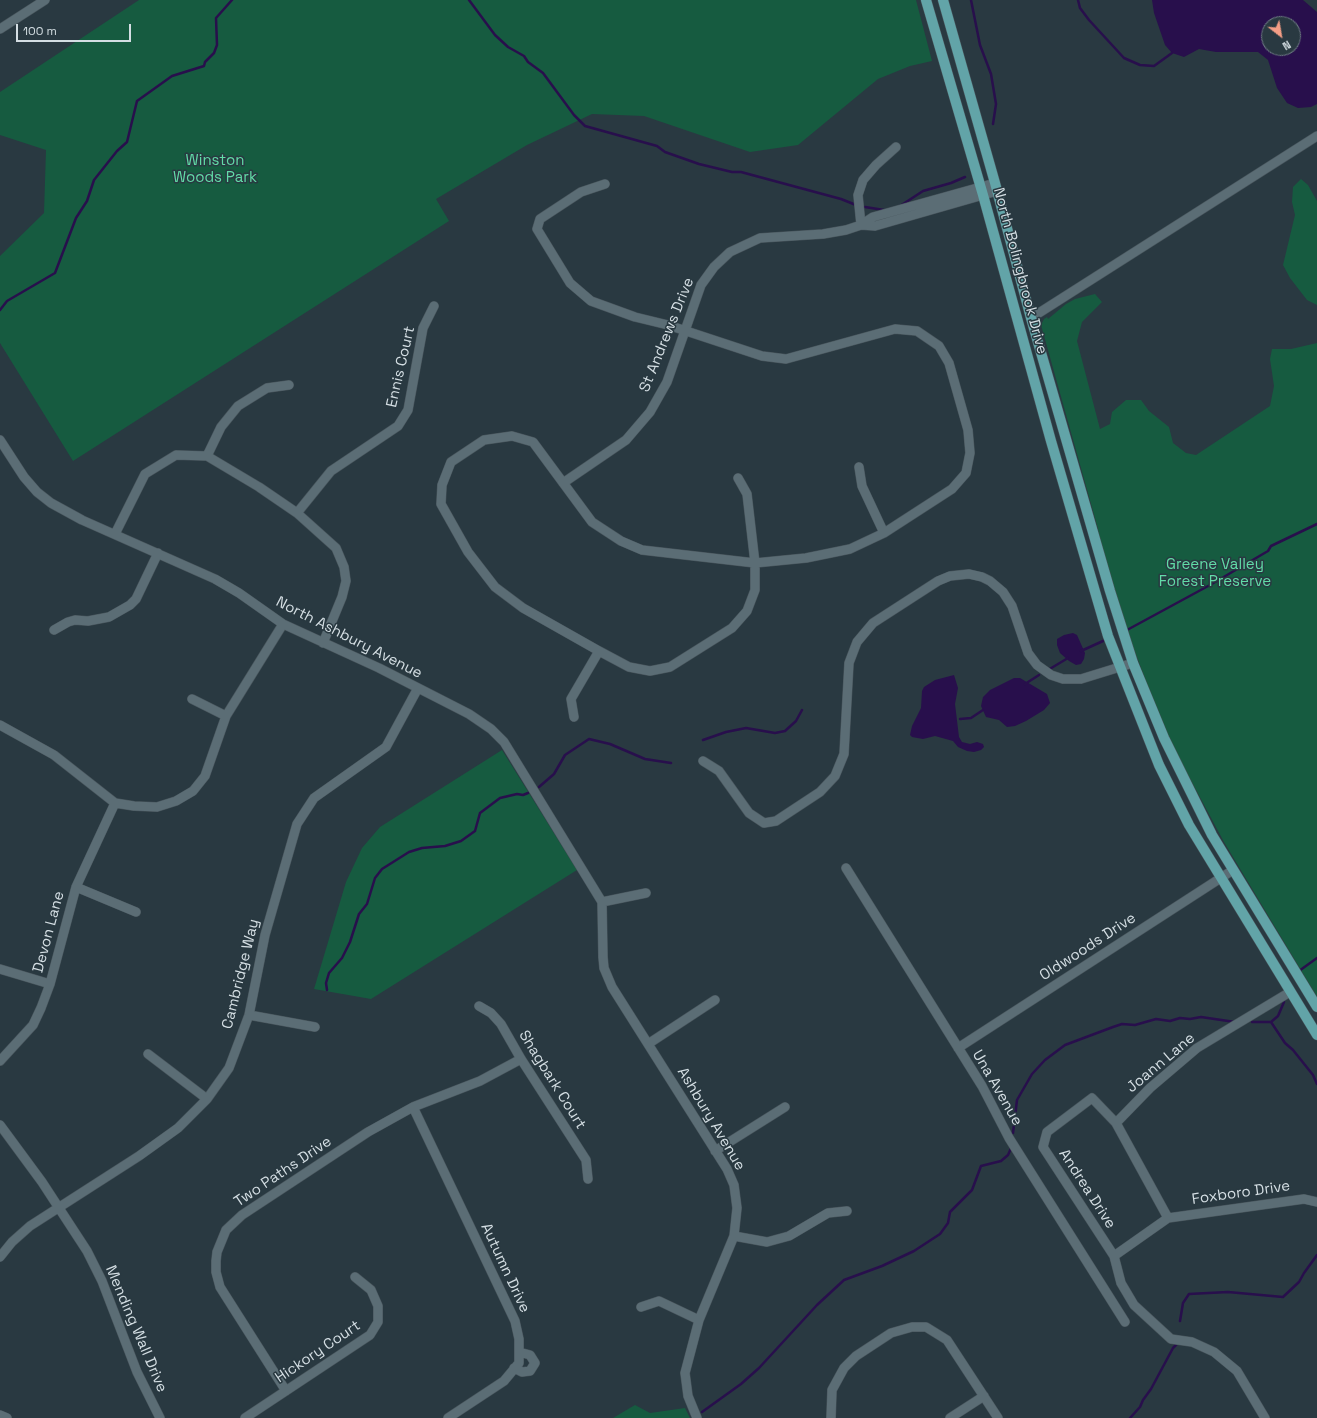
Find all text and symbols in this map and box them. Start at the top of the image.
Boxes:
scale bar [18,16,133,42]
north arrow [1261,16,1301,56]
text: 100 m [23,23,57,39]
text: N [1280,38,1293,53]
park label: Winston Woods Park [173,152,257,187]
street label: North Bolingbrook Drive [989,186,1051,356]
street label: St Andrews Drive [636,275,698,395]
street label: Ennis Court [383,325,419,409]
park label: Greene Valley Forest Preserve [1159,556,1271,591]
street label: North Ashbury Avenue [273,593,425,683]
street label: Devon Lane [29,889,69,975]
street label: Oldwoods Drive [1036,909,1140,985]
street label: Cambridge Way [219,917,263,1031]
street label: Shagbark Court [514,1027,590,1133]
street label: Joann Lane [1123,1029,1199,1097]
street label: Una Avenue [968,1047,1026,1129]
street label: Ashbury Avenue [673,1064,749,1174]
street label: Two Paths Drive [231,1133,335,1211]
street label: Andrea Drive [1055,1146,1119,1232]
street label: Foxboro Drive [1191,1177,1291,1209]
street label: Autumn Drive [476,1220,534,1316]
street label: Mending Wall Drive [101,1263,171,1395]
street label: Hickory Court [272,1317,364,1387]

